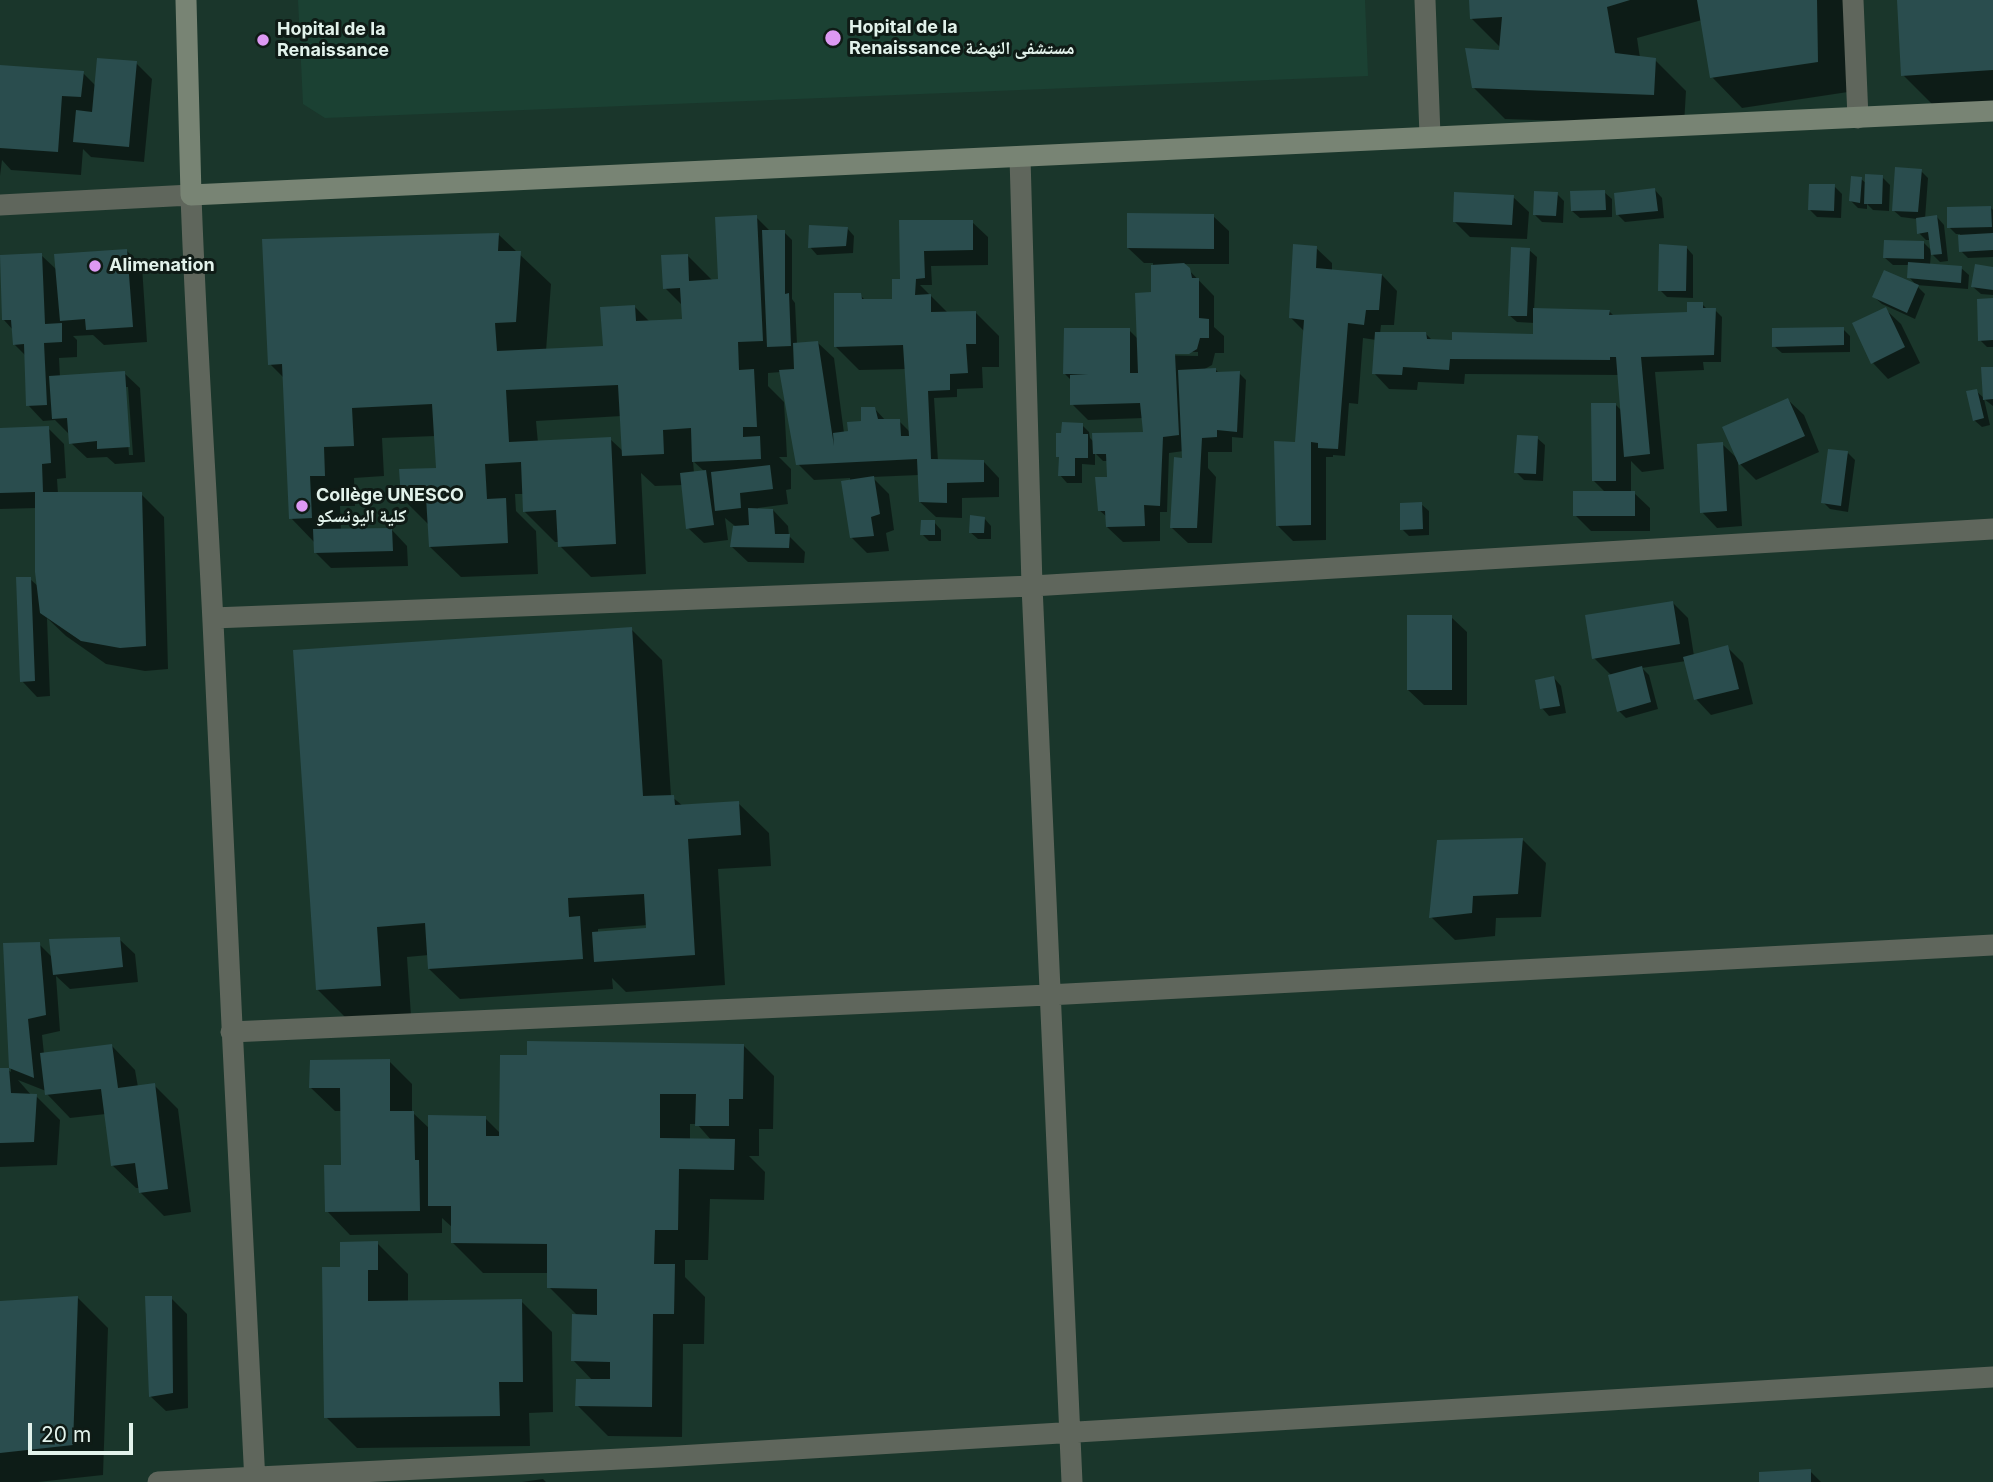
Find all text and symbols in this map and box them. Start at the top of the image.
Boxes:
place label: Hopital de la Renaissance مستشفى النهضة [849,17,1074,60]
place label: Hopital de la Renaissance [277,19,389,61]
marker: Hopital de la Renaissance مستشفى النهضة [823,28,843,48]
marker: Hopital de la Renaissance [255,32,271,48]
place label: Alimenation [109,255,215,277]
marker: Alimenation [87,258,103,274]
place label: Collège UNESCO كلية اليونسكو [316,485,464,528]
marker: Collège UNESCO كلية اليونسكو [294,498,310,514]
scale bar [32,1408,136,1452]
text: 20 m [41,1422,91,1447]

